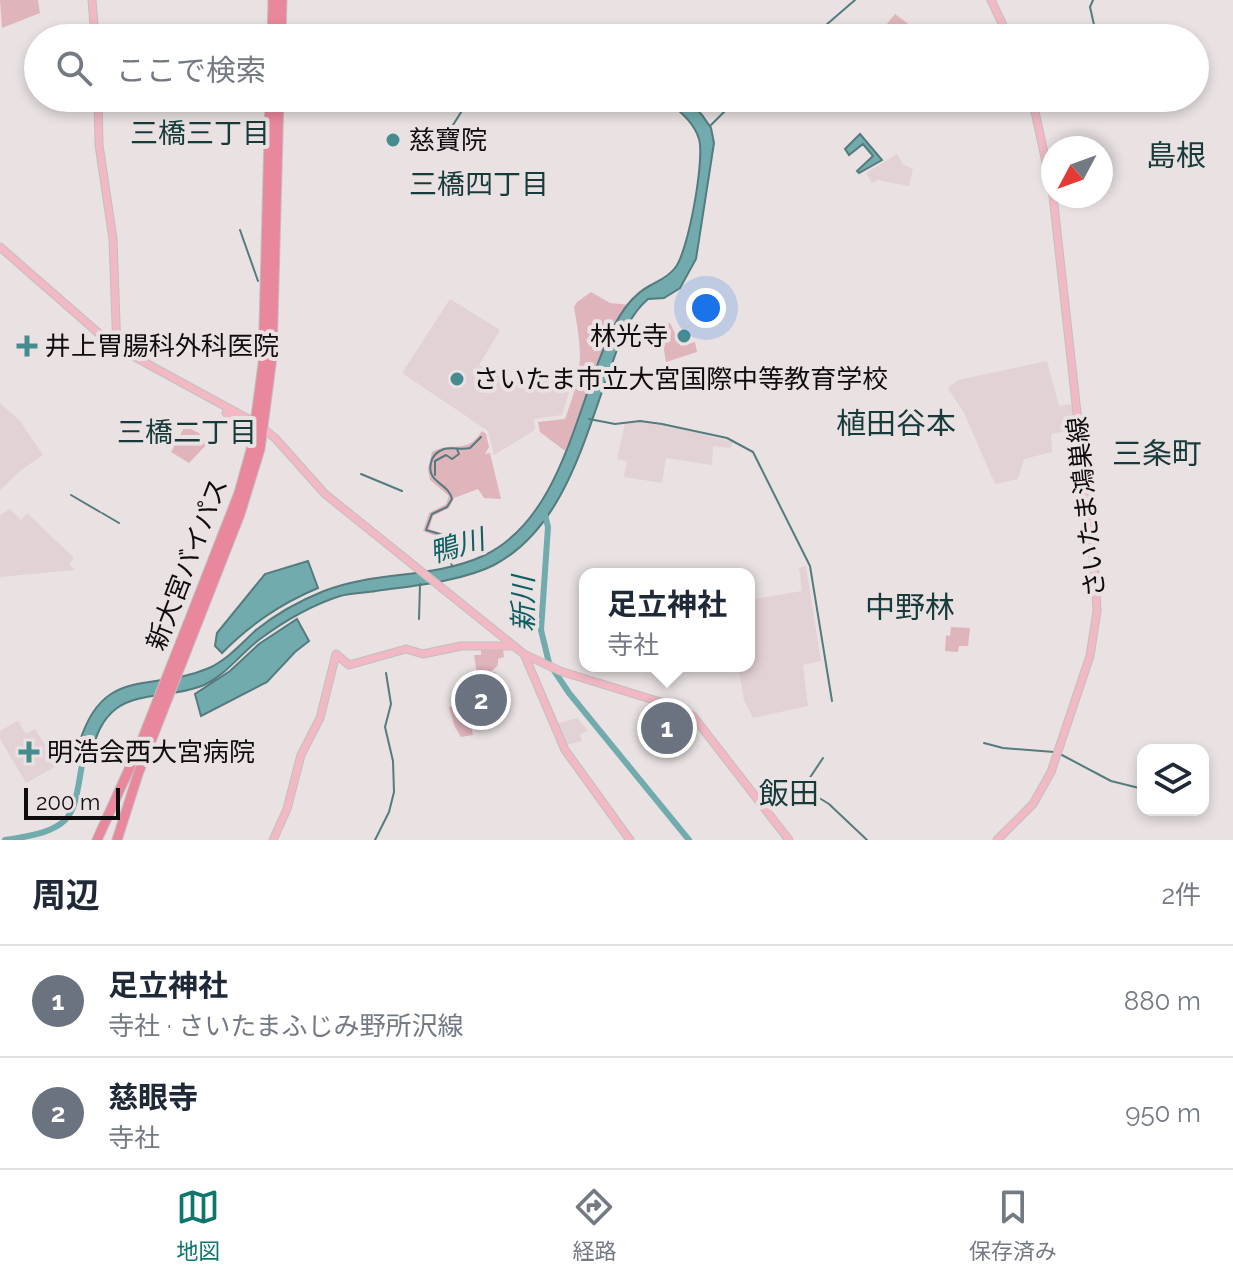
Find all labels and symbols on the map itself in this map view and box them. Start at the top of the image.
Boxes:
district label: 三橋三丁目 [130,117,270,150]
place label: 慈寶院 [409,125,487,155]
marker: 慈寶院 [384,131,402,149]
north arrow [1041,136,1113,208]
district label: 島根 [1146,138,1206,173]
district label: 三橋四丁目 [409,168,549,201]
your location [686,288,726,328]
place label: 林光寺 [590,321,668,351]
marker: 林光寺 [675,327,693,345]
place label: 井上胃腸科外科医院 [45,331,279,361]
marker: 井上胃腸科外科医院 [16,335,38,357]
place label: さいたま市立大宮国際中等教育学校 [473,364,888,394]
marker: さいたま市立大宮国際中等教育学校 [448,370,466,388]
district label: 植田谷本 [836,406,956,441]
street label: さいたま鴻巣線 [1062,415,1110,599]
district label: 三橋二丁目 [117,416,257,449]
district label: 三条町 [1112,436,1202,471]
street label: 新大宮バイパス [140,474,234,654]
water label: 鴨川 [426,522,491,570]
water label: 新川 [507,573,540,632]
district label: 中野林 [865,590,955,625]
pin: 2 [455,670,507,730]
pin: 1 [641,698,693,758]
place label: 明浩会西大宮病院 [47,737,255,767]
marker: 明浩会西大宮病院 [18,741,40,763]
district label: 飯田 [759,776,819,811]
scale bar [24,784,120,820]

